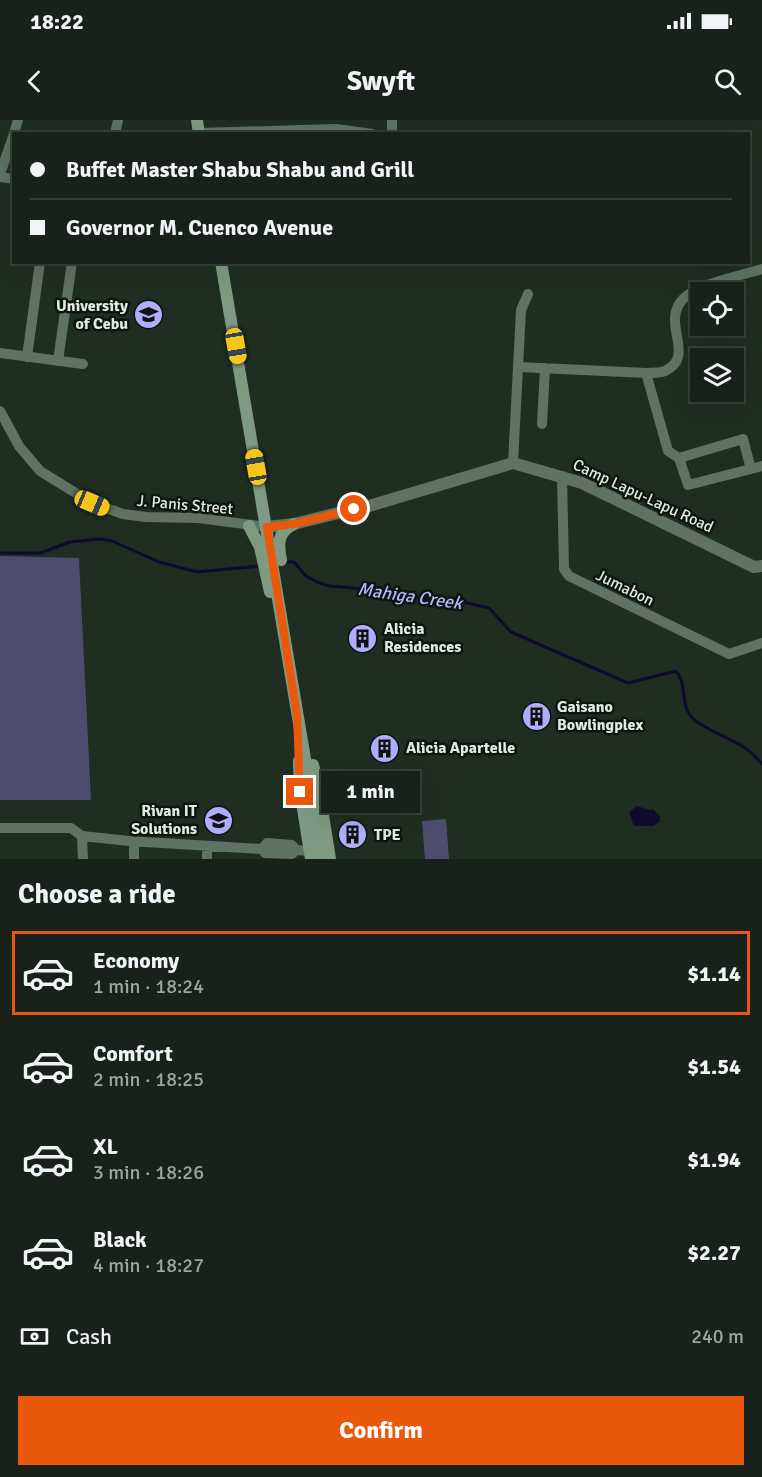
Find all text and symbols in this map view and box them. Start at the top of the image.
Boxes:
text: 18:22 [30,8,84,35]
icon: back [18,65,51,98]
text: Swyft [347,65,415,98]
icon: search [711,65,744,98]
text: Buffet Master Shabu Shabu and Grill [66,156,414,183]
text: Governor M. Cuenco Avenue [66,214,333,241]
map controls [690,282,744,402]
button: locate [690,282,744,336]
place label: University of Cebu [56,296,128,334]
school or university icon: University of Cebu [133,299,165,331]
car [224,327,248,365]
button: layers [690,348,744,402]
car [244,448,268,486]
street label: Camp Lapu-Lapu Road [570,455,716,537]
car [72,488,112,518]
street label: J. Panis Street [136,491,234,519]
route start [340,495,367,522]
street label: Jumabon [593,565,657,611]
water label: Mahiga Creek [356,578,466,614]
place label: Alicia Residences [384,619,461,657]
building icon: Alicia Residences [347,622,379,654]
place label: Gaisano Bowlingplex [557,697,644,735]
building icon: Gaisano Bowlingplex [520,700,552,732]
building icon: Alicia Apartelle [369,732,401,764]
place label: Alicia Apartelle [406,738,515,758]
callout: 1 min [321,771,420,813]
route end [286,778,313,805]
text: 1 min [346,779,395,804]
place label: Rivan IT Solutions [131,801,198,839]
school or university icon: Rivan IT Solutions [202,804,234,836]
building icon: TPE [337,819,369,851]
place label: TPE [374,825,401,845]
text: Choose a ride [18,878,176,911]
icon: car [21,946,75,1000]
text: Economy [93,947,179,974]
text: $1.14 [687,960,741,987]
text: 1 min · 18:24 [93,974,204,999]
icon: car [21,1039,75,1093]
text: Comfort [93,1040,173,1067]
text: $1.54 [687,1053,741,1080]
text: 2 min · 18:25 [93,1067,204,1092]
icon: car [21,1132,75,1186]
text: XL [93,1133,118,1160]
text: $1.94 [687,1146,741,1173]
text: 3 min · 18:26 [93,1160,204,1185]
icon: car [21,1225,75,1279]
text: Black [93,1226,147,1253]
text: $2.27 [687,1239,741,1266]
text: 4 min · 18:27 [93,1253,204,1278]
icon: cash [18,1320,51,1353]
text: Cash [66,1323,112,1350]
text: 240 m [691,1324,744,1349]
button: Confirm [18,1396,744,1465]

